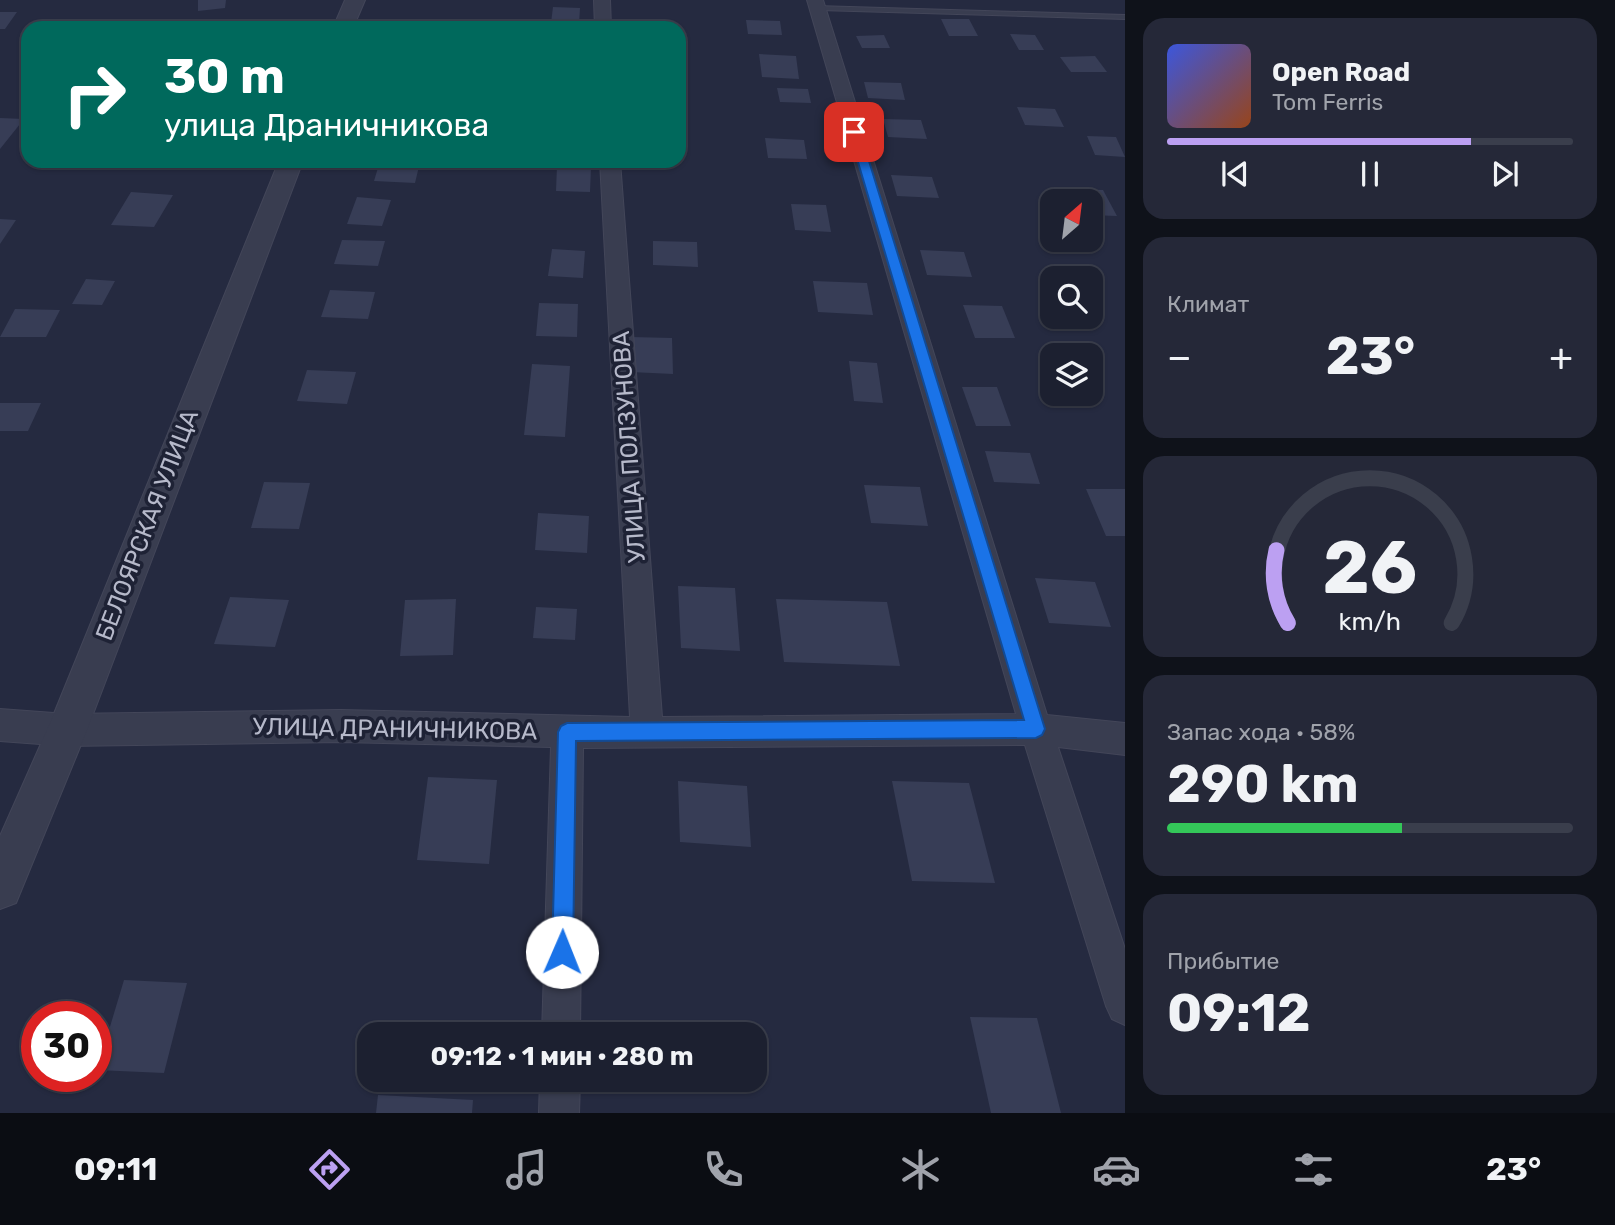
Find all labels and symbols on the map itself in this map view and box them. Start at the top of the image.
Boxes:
pin [824,102,884,162]
north arrow [1040,189,1102,252]
street label: УЛИЦА ПОЛЗУНОВА [607,330,651,564]
street label: БЕЛОЯРСКАЯ УЛИЦА [90,405,204,645]
street label: УЛИЦА ДРАНИЧНИКОВА [252,713,538,745]
position arrow [525,915,599,989]
speed limit sign: 30 [21,1001,112,1092]

